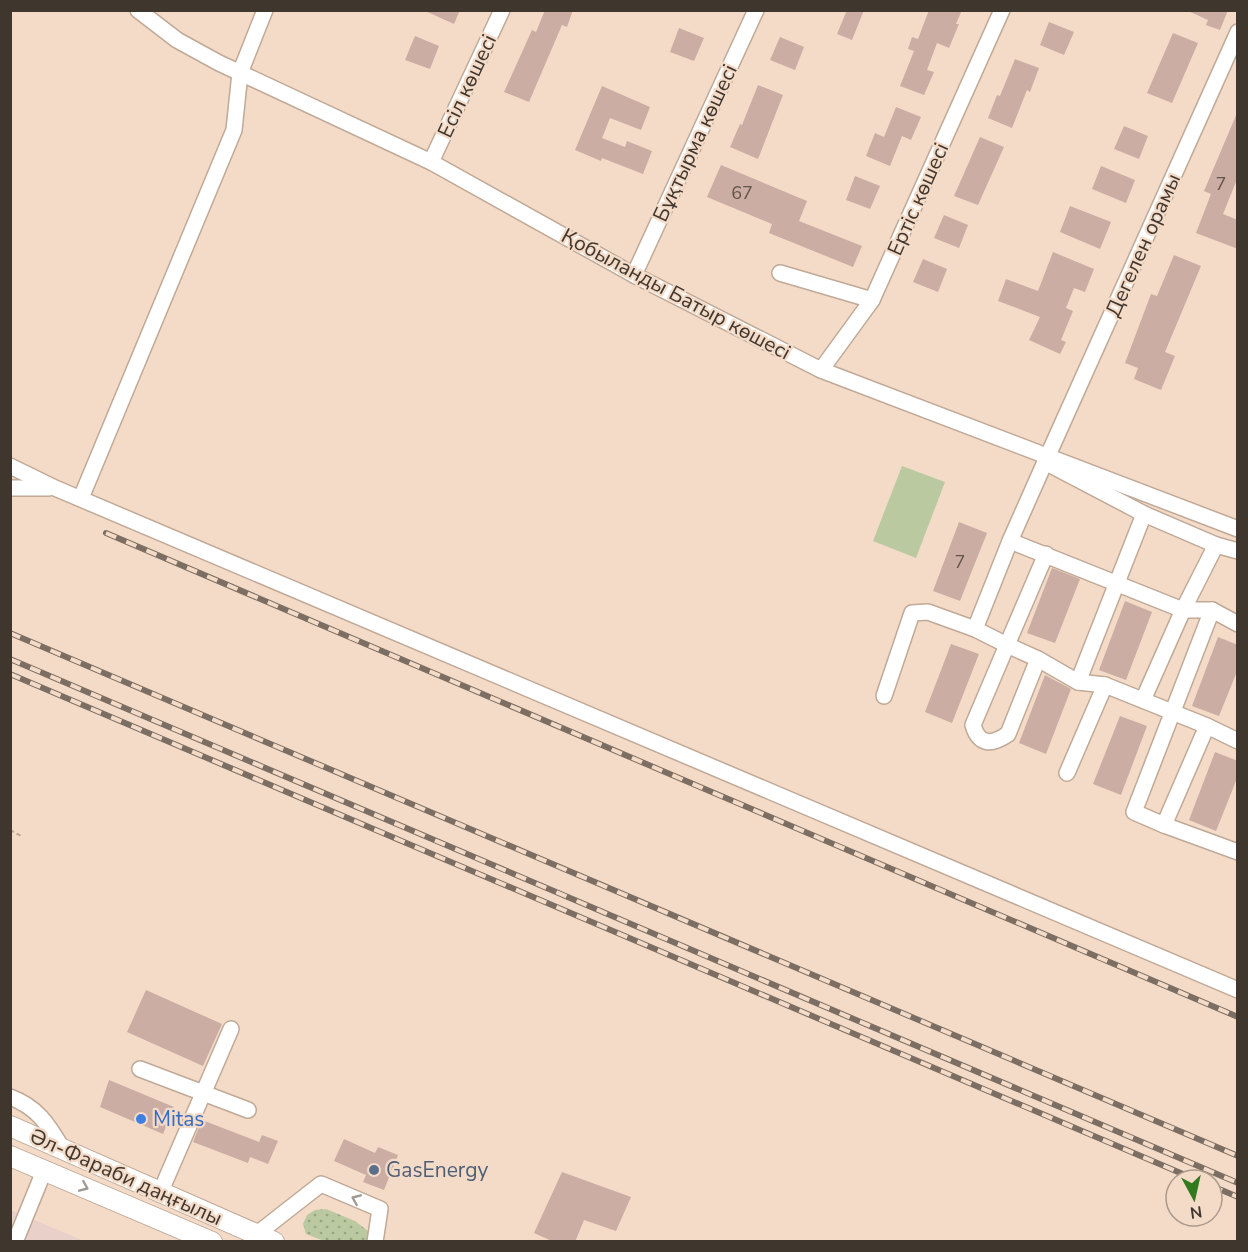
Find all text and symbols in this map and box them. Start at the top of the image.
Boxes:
street label: Есіл көшесі [431,30,503,142]
street label: Бұқтырма көшесі [646,60,744,226]
street label: Ертіс көшесі [881,138,955,260]
street label: Дегелен орамы [1099,169,1187,321]
house number: 7 [1216,172,1226,196]
house number: 67 [731,181,753,205]
street label: Қобыланды Батыр көшесі [556,222,796,366]
house number: 7 [955,550,965,574]
place label: Mitas [153,1105,204,1133]
marker: Mitas [134,1112,148,1126]
street label: Әл-Фараби даңғылы [25,1122,227,1232]
place label: GasEnergy [386,1156,489,1184]
marker: GasEnergy [367,1163,381,1177]
north arrow [1164,1168,1224,1228]
one-way arrow [77,1180,88,1192]
one-way arrow [351,1194,362,1206]
text: N [1188,1200,1203,1224]

